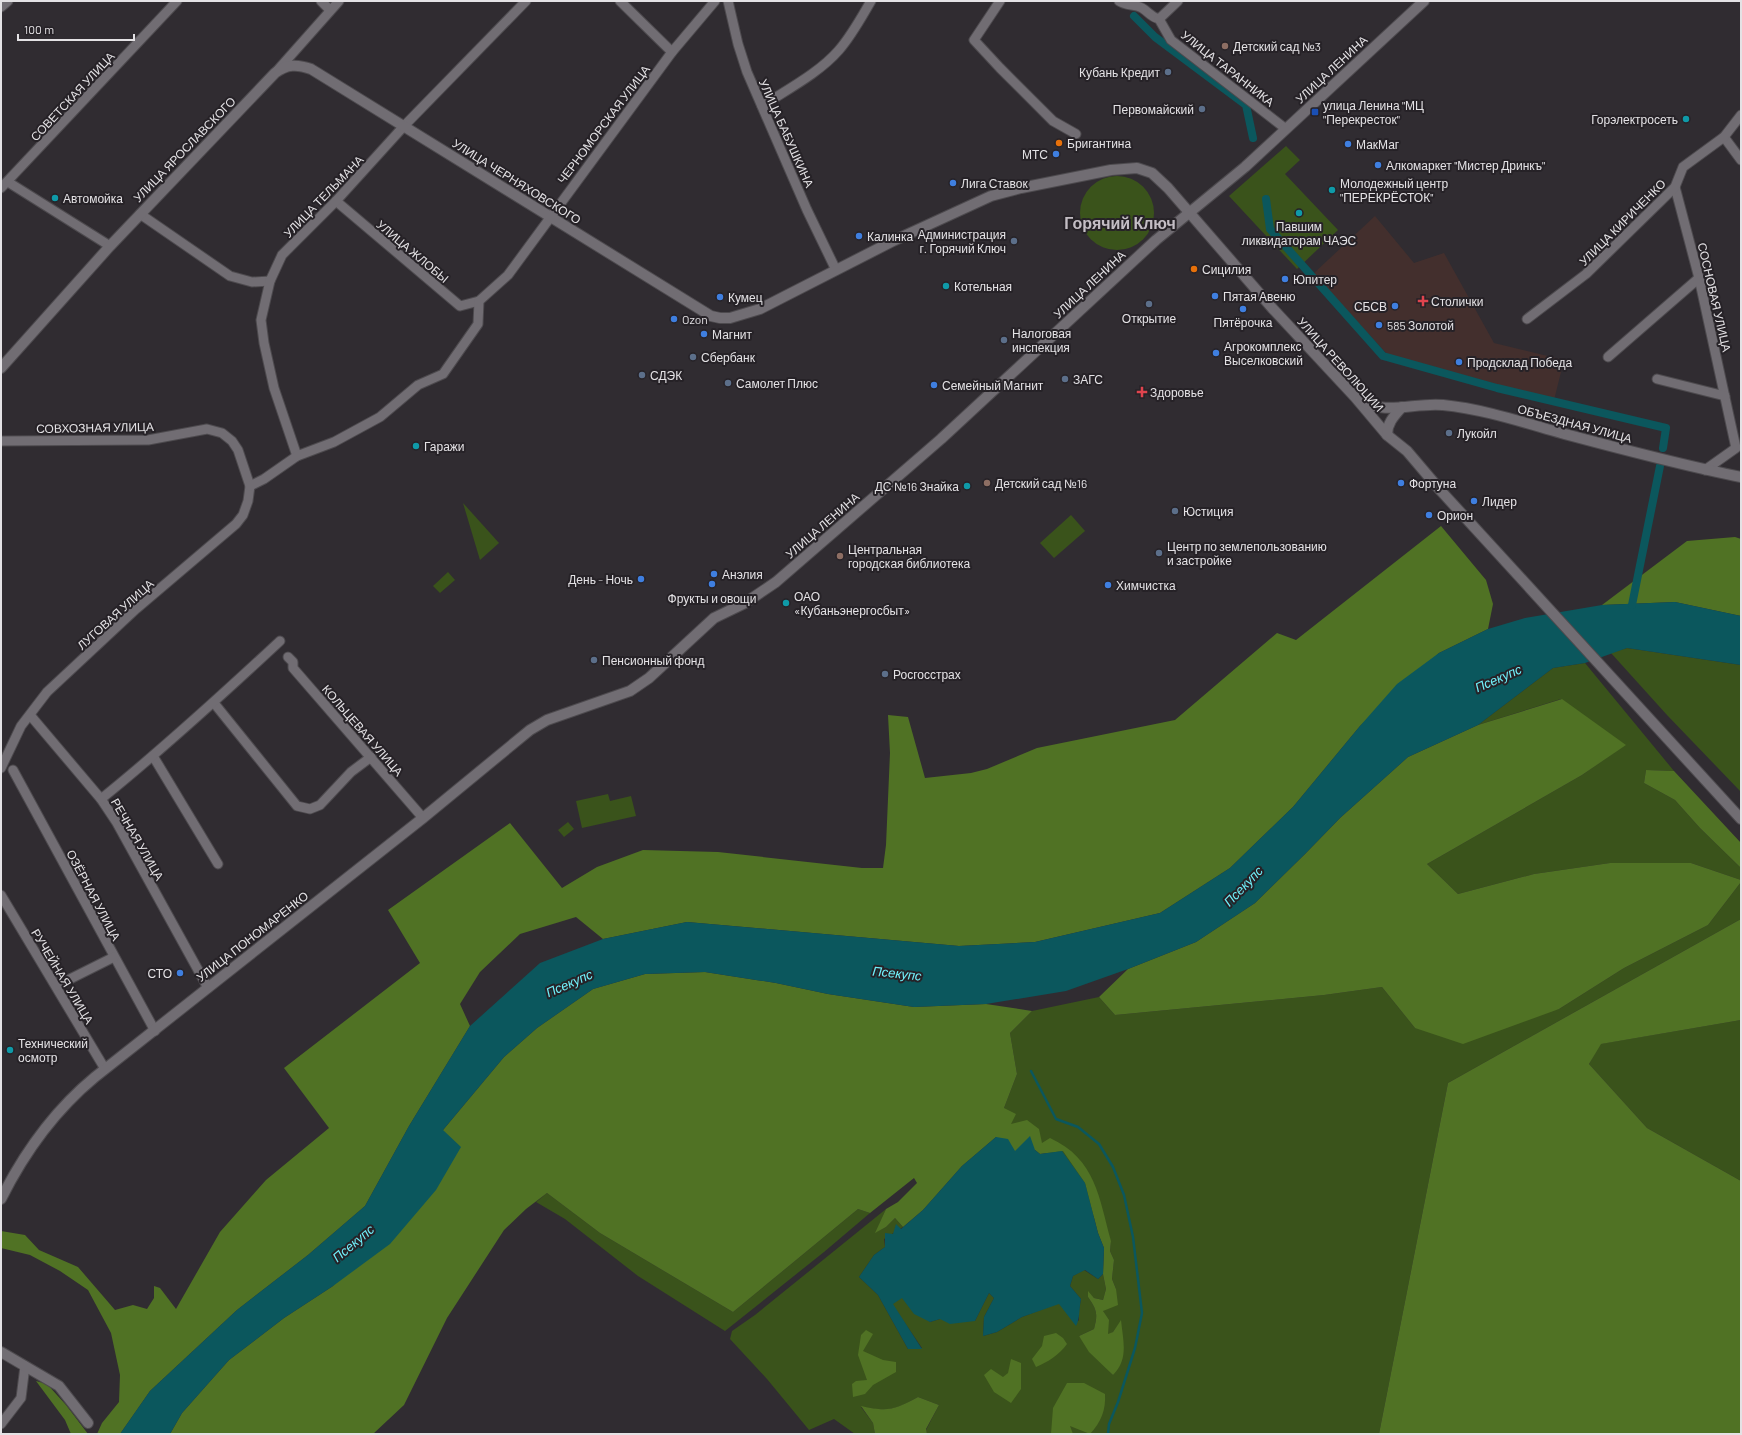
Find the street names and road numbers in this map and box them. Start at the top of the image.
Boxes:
street label: УЛИЦА ТАРАННИКА [1178,27,1277,109]
street label: УЛИЦА ЛЕНИНА [1292,32,1370,107]
street label: СОВЕТСКАЯ УЛИЦА [27,49,118,144]
street label: ЧЕРНОМОРСКАЯ УЛИЦА [554,62,653,187]
street label: УЛИЦА БАБУШКИНА [756,77,817,190]
street label: УЛИЦА ЯРОСЛАВСКОГО [130,94,239,205]
street label: УЛИЦА ЧЕРНЯХОВСКОГО [450,136,584,227]
street label: УЛИЦА ТЕЛЬМАНА [280,152,366,241]
street label: УЛИЦА КИРИЧЕНКО [1576,176,1669,269]
street label: УЛИЦА ЖЛОБЫ [373,217,452,286]
street label: СОСНОВАЯ УЛИЦА [1695,241,1734,353]
street label: УЛИЦА ЛЕНИНА [1050,247,1128,322]
street label: УЛИЦА РЕВОЛЮЦИИ [1294,314,1387,415]
street label: ОБЪЕЗДНАЯ УЛИЦА [1516,401,1634,446]
street label: СОВХОЗНАЯ УЛИЦА [36,419,154,436]
street label: УЛИЦА ЛЕНИНА [782,489,862,561]
street label: ЛУГОВАЯ УЛИЦА [74,576,157,653]
street label: КОЛЬЦЕВАЯ УЛИЦА [319,682,406,779]
street label: РЕЧНАЯ УЛИЦА [108,796,167,883]
street label: ОЗЁРНАЯ УЛИЦА [63,847,124,943]
street label: УЛИЦА ПОНОМАРЕНКО [193,888,311,985]
street label: РУЧЕЙНАЯ УЛИЦА [28,926,97,1027]

